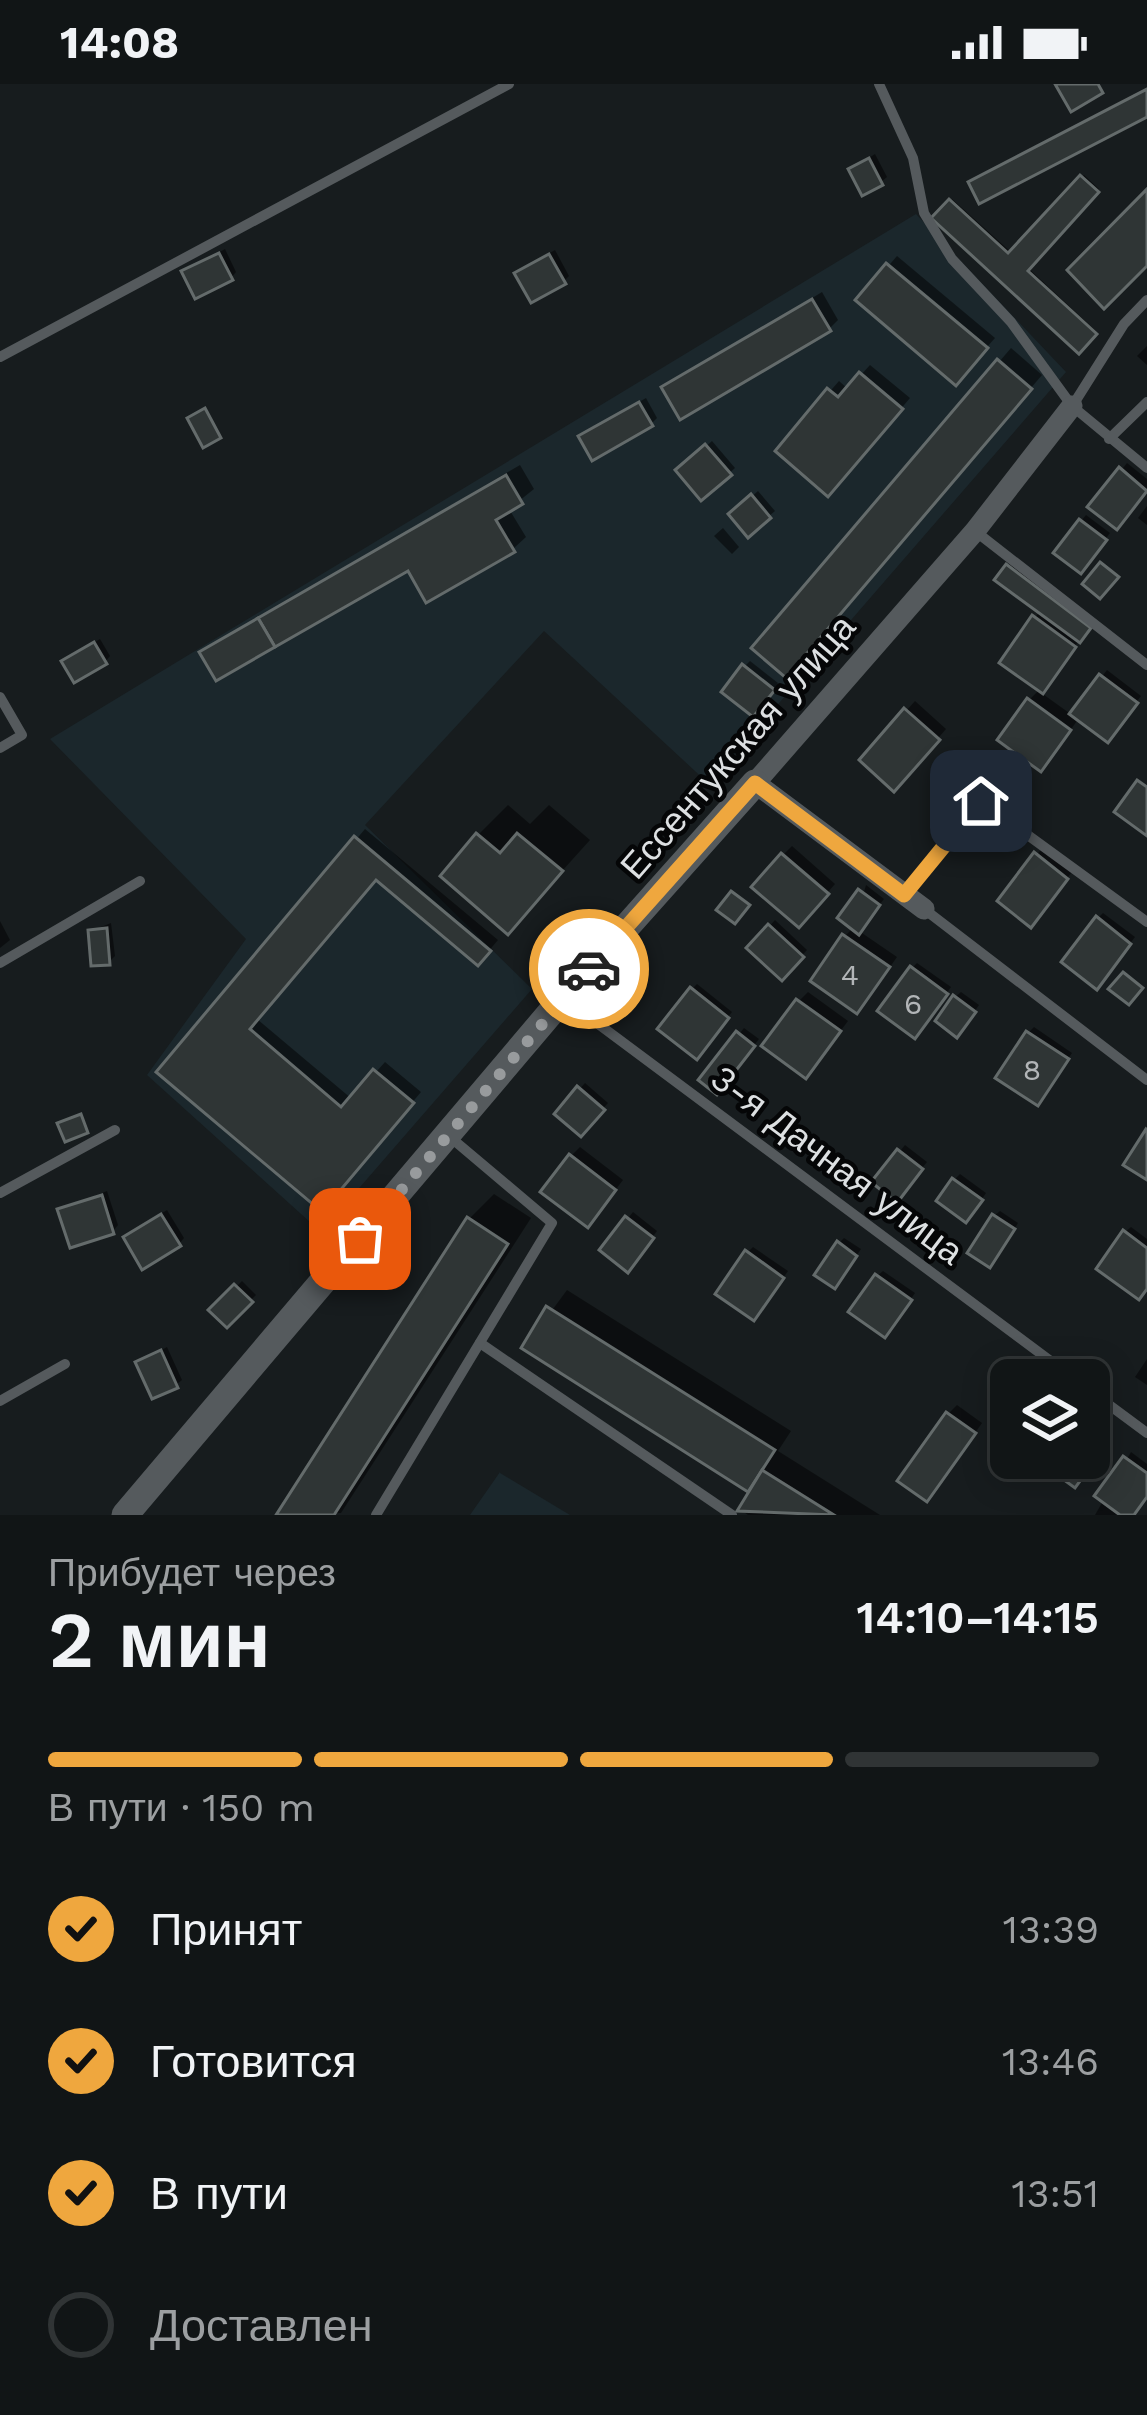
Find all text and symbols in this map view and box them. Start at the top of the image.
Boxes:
text: 14:08 [60,16,179,69]
street label: Ессентукская улица [612,606,865,888]
pin [930,750,1032,852]
icon: home [948,768,1014,834]
courier [529,909,649,1029]
icon: car [556,936,622,1002]
house number: 4 [841,957,859,992]
house number: 6 [904,986,922,1021]
house number: 8 [1023,1052,1041,1087]
street label: 3-я Дачная улица [703,1057,972,1274]
pin [309,1188,411,1290]
icon: bag [327,1206,393,1272]
map controls [990,1359,1110,1479]
button: layers [990,1359,1110,1479]
text: Прибудет через [48,1550,336,1595]
text: 14:10–14:15 [857,1591,1099,1644]
text: 2 мин [48,1594,271,1686]
text: В пути · 150 m [48,1785,315,1830]
icon: check [48,1896,114,1962]
text: Принят [150,1903,302,1956]
text: 13:39 [1003,1907,1099,1952]
icon: check [48,2028,114,2094]
text: Готовится [150,2035,357,2088]
text: 13:46 [1002,2039,1099,2084]
icon: check [48,2160,114,2226]
text: В пути [150,2167,288,2220]
text: 13:51 [1012,2171,1099,2216]
text: Доставлен [150,2299,373,2352]

